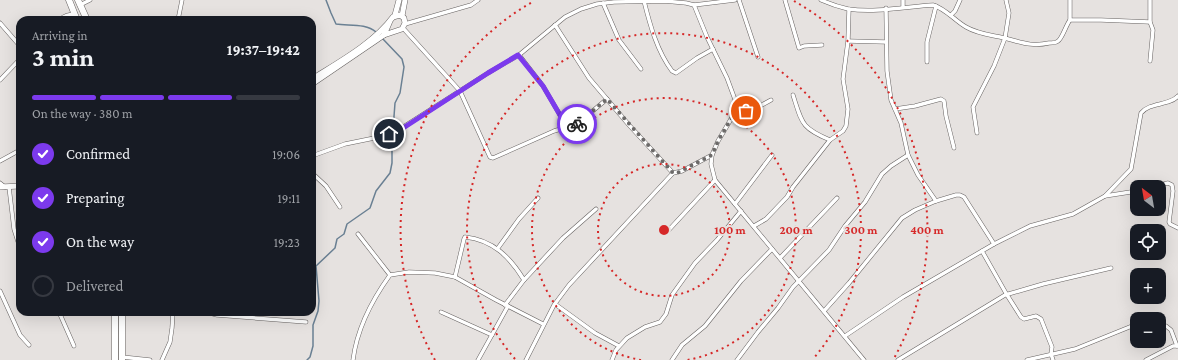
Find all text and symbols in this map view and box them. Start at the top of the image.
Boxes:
text: Arriving in [32,28,88,43]
text: 19:37–19:42 [227,42,300,58]
text: 3 min [32,43,94,72]
pin [729,94,763,128]
icon: bag [735,100,757,122]
courier [557,104,597,144]
text: On the way · 380 m [32,106,132,121]
icon: bike [566,113,588,135]
pin [372,117,406,151]
icon: home [378,123,400,145]
icon: check [32,143,54,165]
text: Confirmed [66,146,130,162]
text: 19:06 [272,147,300,162]
north arrow [1130,180,1166,216]
map controls [1130,180,1166,348]
icon: check [32,187,54,209]
text: Preparing [66,190,125,206]
text: 19:11 [277,191,300,206]
centre of rings [657,223,671,237]
text: 100 m [714,223,747,237]
text: 200 m [779,223,813,237]
text: 300 m [845,223,878,237]
text: 400 m [910,223,945,237]
button: locate [1130,224,1166,260]
icon: check [32,231,54,253]
text: On the way [66,234,134,250]
text: 19:23 [274,235,300,250]
button: + [1130,268,1166,304]
text: Delivered [66,278,123,294]
button: − [1130,312,1166,348]

